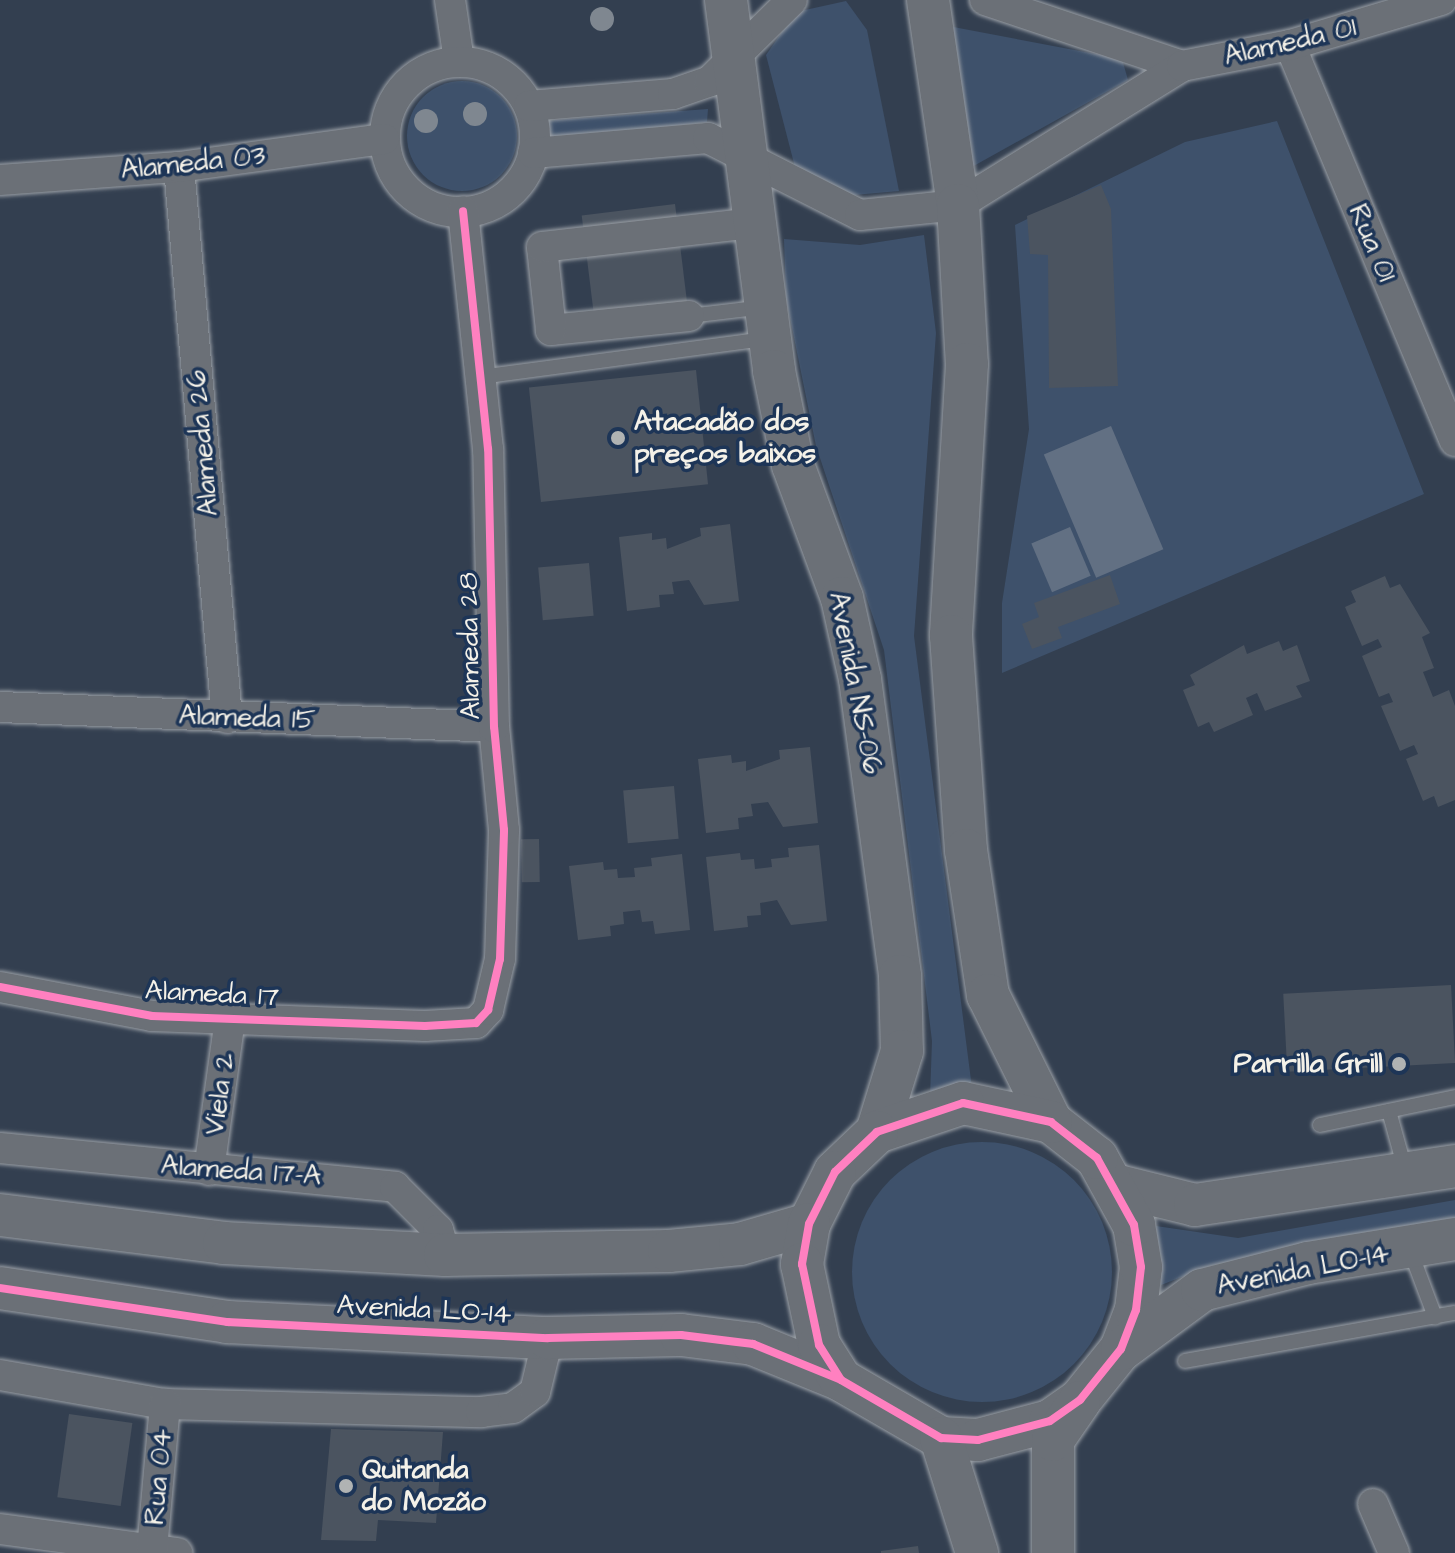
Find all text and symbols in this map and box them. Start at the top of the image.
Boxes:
street label: Alameda 01 [1221,10,1359,74]
street label: Alameda 03 [119,139,267,187]
street label: Rua 01 [1341,199,1403,287]
street label: Alameda 26 [180,368,226,518]
place label: Atacadão dos preços baixos [634,405,816,471]
marker: Atacadão dos preços baixos [609,429,627,447]
street label: Alameda 28 [452,572,488,720]
street label: Avenida NS-06 [821,589,889,777]
street label: Alameda 15 [178,699,316,737]
street label: Alameda 17 [144,974,280,1014]
place label: Parrilla Grill [1234,1047,1383,1081]
street label: Viela 2 [198,1051,242,1137]
marker: Parrilla Grill [1390,1055,1408,1073]
street label: Alameda 17-A [160,1149,322,1193]
street label: Avenida LO-14 [1214,1237,1392,1303]
street label: Avenida LO-14 [336,1289,512,1331]
street label: Rua 04 [138,1428,180,1526]
place label: Quitanda do Mozão [362,1453,486,1519]
marker: Quitanda do Mozão [337,1477,355,1495]

